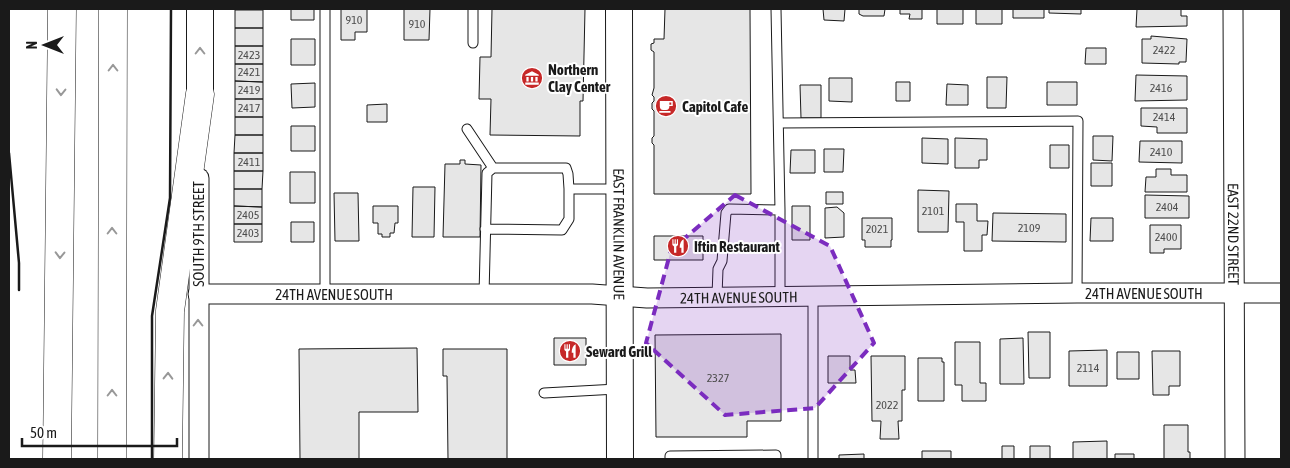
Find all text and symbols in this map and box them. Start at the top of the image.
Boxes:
house number: 910 [346,13,363,27]
house number: 910 [409,17,426,31]
north arrow [20,20,70,70]
text: N [24,41,40,49]
house number: 2422 [1153,43,1175,57]
one-way arrow [195,47,205,55]
house number: 2423 [238,48,260,62]
place label: Northern Clay Center [548,61,611,95]
one-way arrow [108,64,118,72]
house number: 2421 [238,65,261,79]
museum icon: Northern Clay Center [520,66,544,90]
house number: 2416 [1150,81,1173,95]
house number: 2419 [238,83,261,97]
one-way arrow [56,89,66,97]
cafe icon: Capitol Cafe [654,94,678,118]
place label: Capitol Cafe [682,98,748,115]
house number: 2417 [238,101,261,115]
house number: 2414 [1153,110,1176,124]
house number: 2410 [1150,145,1173,159]
house number: 2411 [238,155,261,169]
street label: EAST FRANKLIN AVENUE [611,168,628,300]
street label: SOUTH 9TH STREET [190,181,207,287]
street label: EAST 22ND STREET [1225,183,1243,285]
house number: 2404 [1156,200,1179,214]
house number: 2101 [922,204,945,218]
house number: 2405 [237,208,259,222]
house number: 2109 [1018,221,1041,235]
house number: 2021 [866,222,889,236]
one-way arrow [107,226,117,234]
house number: 2403 [237,226,259,240]
house number: 2400 [1155,230,1178,244]
restaurant icon: Iftin Restaurant [666,234,690,258]
place label: Iftin Restaurant [694,238,781,255]
one-way arrow [54,251,65,259]
street label: 24TH AVENUE SOUTH [1085,285,1203,302]
street label: 24TH AVENUE SOUTH [275,286,393,303]
street label: 24TH AVENUE SOUTH [680,288,798,306]
one-way arrow [193,319,203,326]
restaurant icon: Seward Grill [558,339,582,363]
place label: Seward Grill [586,343,653,360]
house number: 2114 [1077,361,1100,375]
one-way arrow [163,371,174,379]
house number: 2327 [707,371,730,385]
one-way arrow [107,389,117,396]
house number: 2022 [876,398,898,412]
scale bar [22,416,178,448]
text: 50 m [30,424,57,441]

